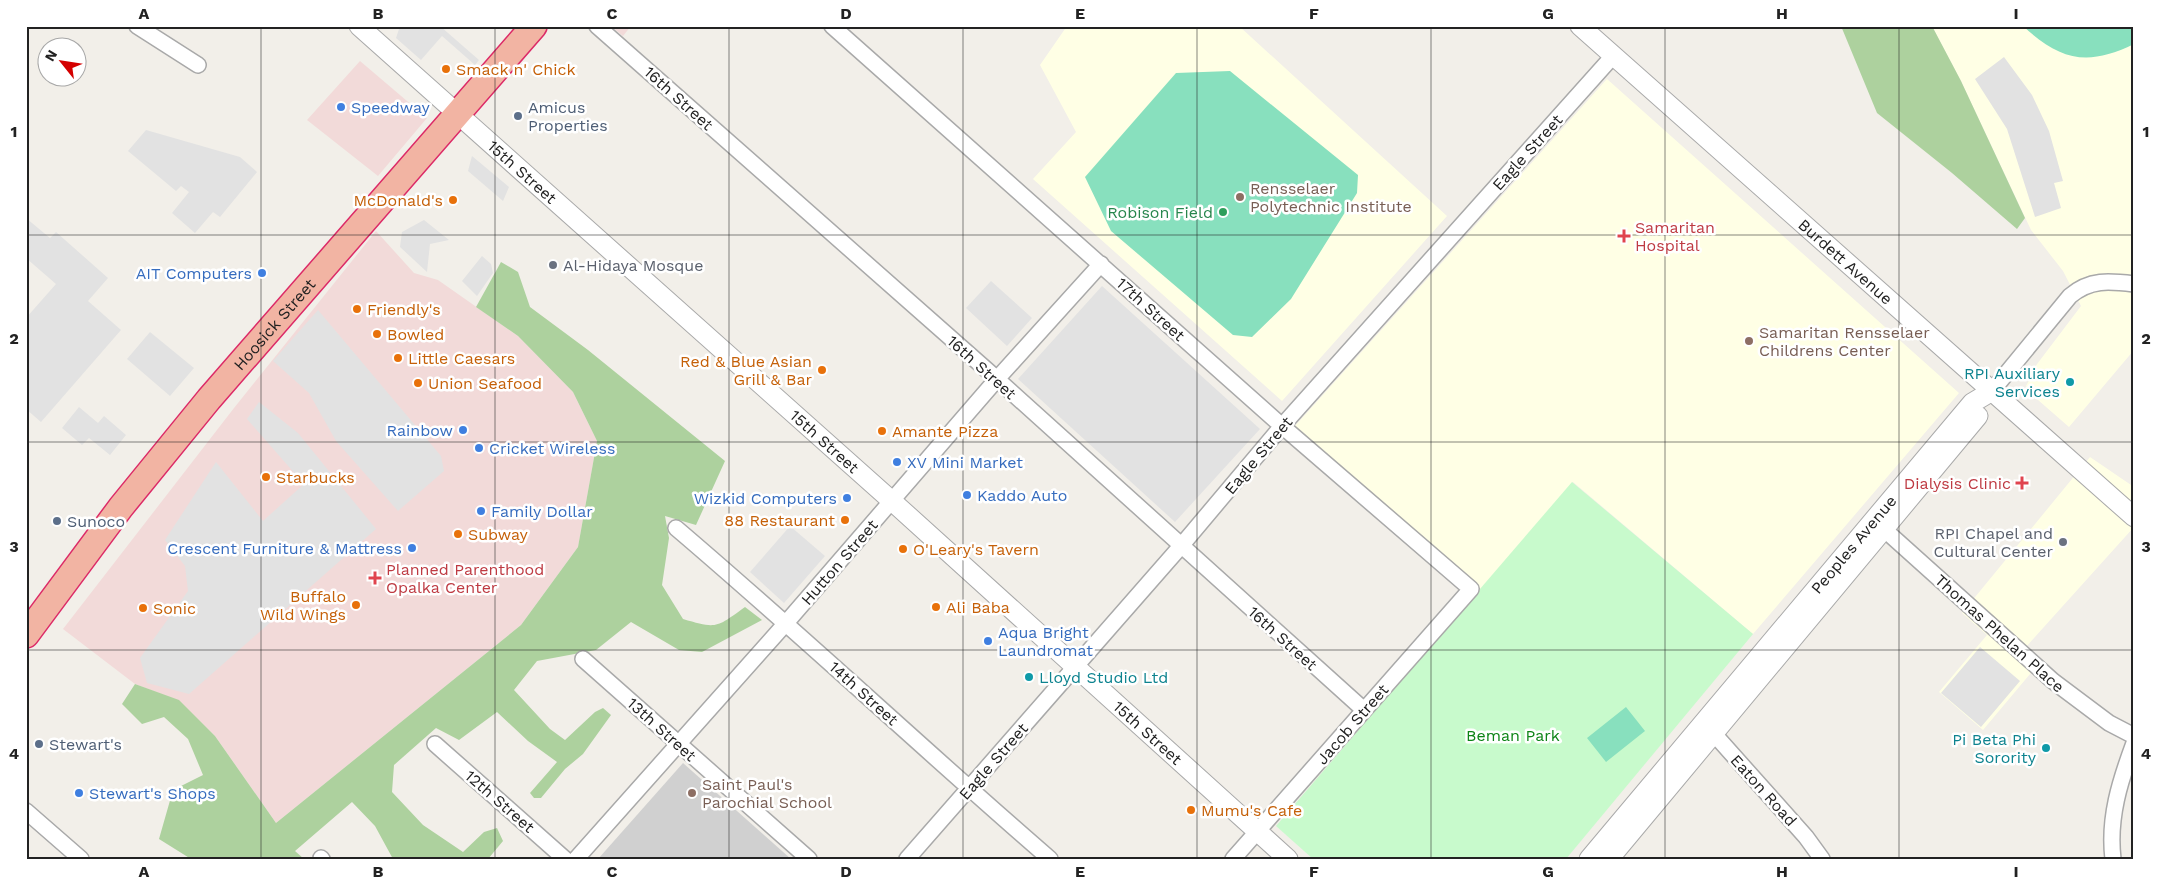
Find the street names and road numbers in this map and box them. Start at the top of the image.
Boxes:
street label: 16th Street [640,62,717,134]
street label: Eagle Street [1488,110,1567,194]
street label: 15th Street [484,136,561,208]
street label: Burdett Avenue [1794,215,1896,309]
street label: 17th Street [1113,274,1189,345]
street label: Hoosick Street [230,275,320,374]
street label: 16th Street [943,331,1020,403]
street label: 15th Street [786,406,863,477]
street label: Eagle Street [1220,412,1297,498]
street label: Peoples Avenue [1807,492,1900,598]
street label: Hutton Street [797,516,882,609]
street label: Thomas Phelan Place [1931,570,2068,696]
street label: 16th Street [1244,602,1321,674]
street label: 14th Street [825,657,902,729]
street label: Jacob Street [1312,680,1393,768]
street label: 13th Street [623,694,700,765]
street label: 15th Street [1109,697,1186,769]
street label: Eagle Street [955,719,1032,804]
street label: Eaton Road [1727,751,1801,830]
street label: 12th Street [461,766,539,837]

